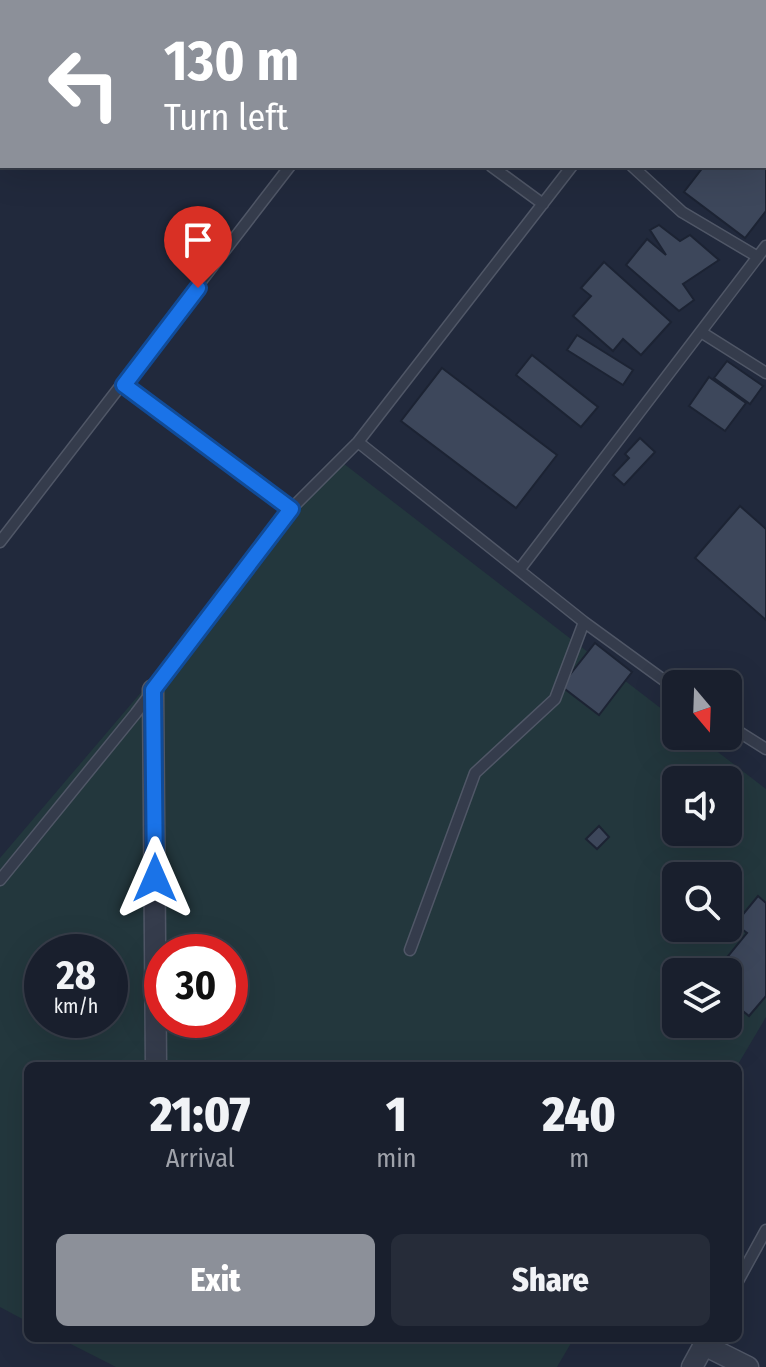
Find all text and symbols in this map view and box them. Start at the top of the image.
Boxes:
text: 130 m [164,28,299,95]
icon: left [32,32,136,136]
text: Turn left [164,96,288,140]
pin [164,206,232,288]
icon: arrive [176,218,220,262]
north arrow [662,670,742,750]
map controls [662,670,742,1038]
button: sound [662,766,742,846]
position arrow [113,836,197,920]
button: search [662,862,742,942]
speed limit sign: 30 [144,934,248,1038]
text: 28 [56,952,96,1000]
button: layers [662,958,742,1038]
text: km/h [54,994,98,1018]
text: 21:07 [150,1086,250,1144]
text: 1 [386,1086,407,1144]
text: 240 [543,1086,616,1144]
text: Arrival [166,1143,235,1174]
text: min [376,1143,417,1174]
text: m [569,1143,589,1174]
button: Exit [56,1234,375,1326]
button: Share [391,1234,710,1326]

